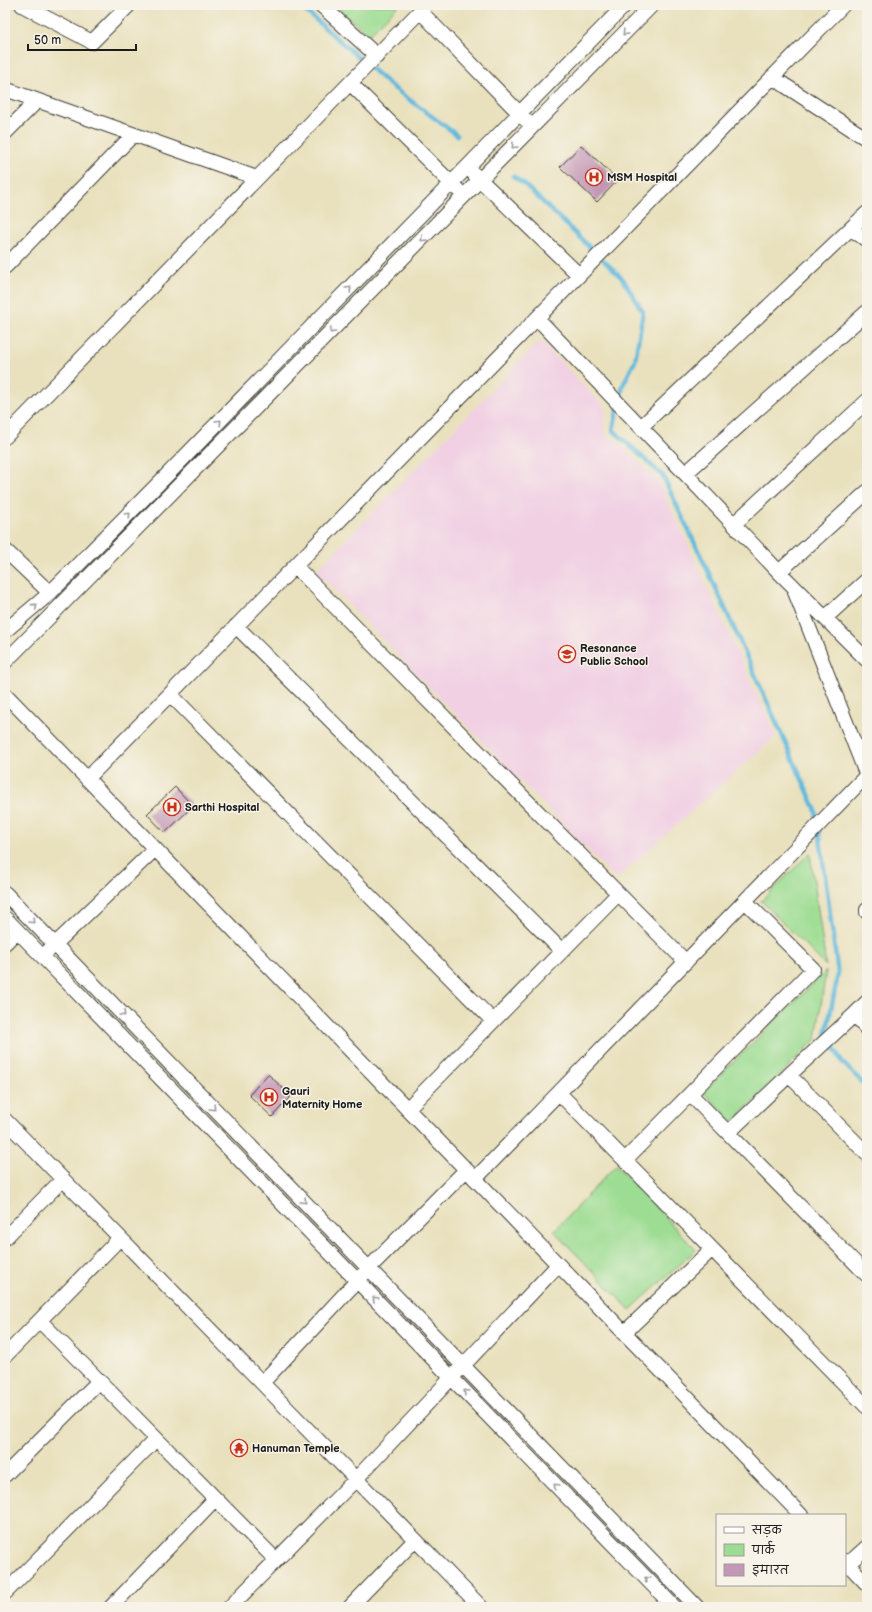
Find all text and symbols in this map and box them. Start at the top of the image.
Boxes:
scale bar [28,26,136,52]
one-way arrow [622,28,630,36]
text: 50 m [34,33,61,48]
one-way arrow [512,141,519,149]
hospital icon: MSM Hospital [584,167,604,187]
place label: MSM Hospital [607,171,677,184]
one-way arrow [420,234,428,242]
one-way arrow [344,286,352,294]
one-way arrow [329,326,337,334]
one-way arrow [214,419,222,427]
one-way arrow [123,512,131,520]
one-way arrow [30,604,38,611]
place label: Resonance Public School [580,642,648,668]
school or university icon: Resonance Public School [557,644,577,664]
hospital icon: Sarthi Hospital [162,797,182,817]
place label: Sarthi Hospital [185,801,260,814]
one-way arrow [27,916,35,924]
one-way arrow [118,1009,126,1017]
place label: Gauri Maternity Home [282,1085,362,1111]
hospital icon: Gauri Maternity Home [259,1087,279,1107]
one-way arrow [208,1103,216,1111]
one-way arrow [299,1196,307,1204]
one-way arrow [372,1296,380,1304]
one-way arrow [463,1389,471,1397]
temple icon: Hanuman Temple [229,1438,249,1458]
place label: Hanuman Temple [252,1442,340,1455]
one-way arrow [553,1483,561,1491]
legend [716,1514,846,1586]
text: सड़क [751,1523,783,1538]
text: पार्क [751,1540,776,1558]
text: इमारत [752,1563,790,1578]
one-way arrow [644,1576,652,1584]

